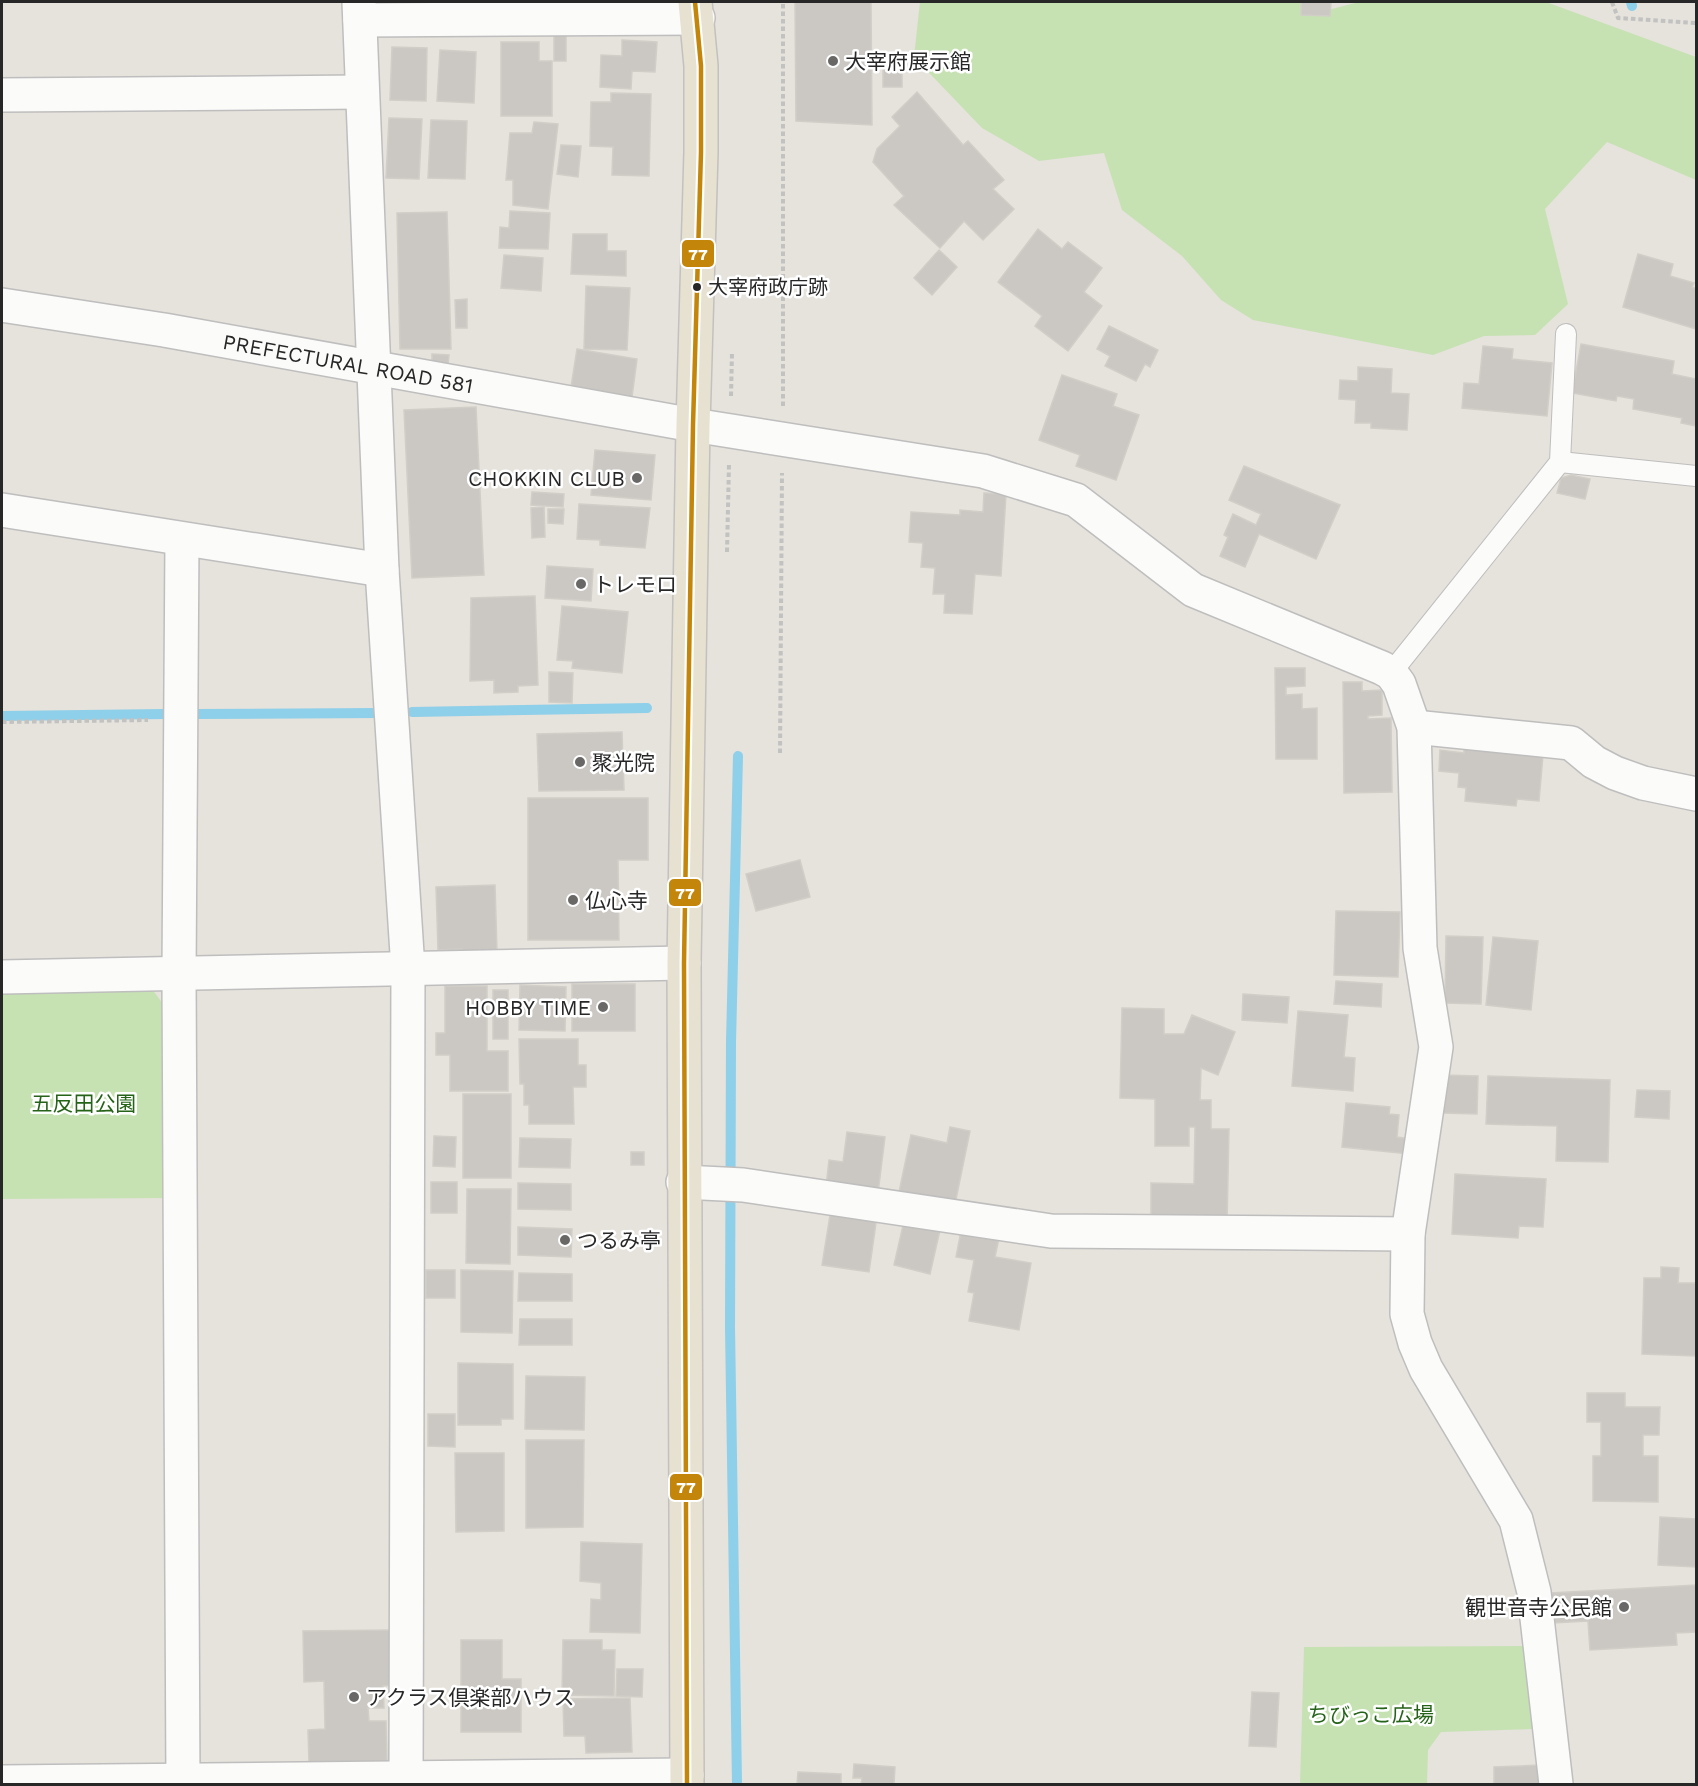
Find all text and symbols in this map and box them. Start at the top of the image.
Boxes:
place label: 大宰府展示館 [845,49,971,74]
marker: 大宰府展示館 [826,54,840,68]
line badge: 77 [681,239,715,268]
text: 77 [688,245,708,264]
place label: 大宰府政庁跡 [708,275,828,299]
marker: 大宰府政庁跡 [691,281,703,293]
street label: PREFECTURAL ROAD 581 [221,328,475,398]
place label: CHOKKIN CLUB [468,466,625,491]
marker: CHOKKIN CLUB [630,471,644,485]
place label: トレモロ [593,572,677,597]
marker: トレモロ [574,577,588,591]
place label: 聚光院 [592,750,655,775]
marker: 聚光院 [573,755,587,769]
line badge: 77 [668,878,702,907]
text: 77 [675,884,695,903]
place label: 仏心寺 [585,888,648,913]
marker: 仏心寺 [566,893,580,907]
place label: HOBBY TIME [465,995,591,1020]
marker: HOBBY TIME [596,1000,610,1014]
park label: 五反田公園 [32,1091,137,1116]
place label: つるみ亭 [577,1228,661,1253]
marker: つるみ亭 [558,1233,572,1247]
line badge: 77 [669,1473,703,1501]
text: 77 [676,1478,696,1497]
place label: 観世音寺公民館 [1465,1595,1612,1620]
marker: 観世音寺公民館 [1617,1600,1631,1614]
place label: アクラス倶楽部ハウス [366,1685,575,1710]
marker: アクラス倶楽部ハウス [347,1690,361,1704]
park label: ちびっこ広場 [1308,1702,1434,1727]

